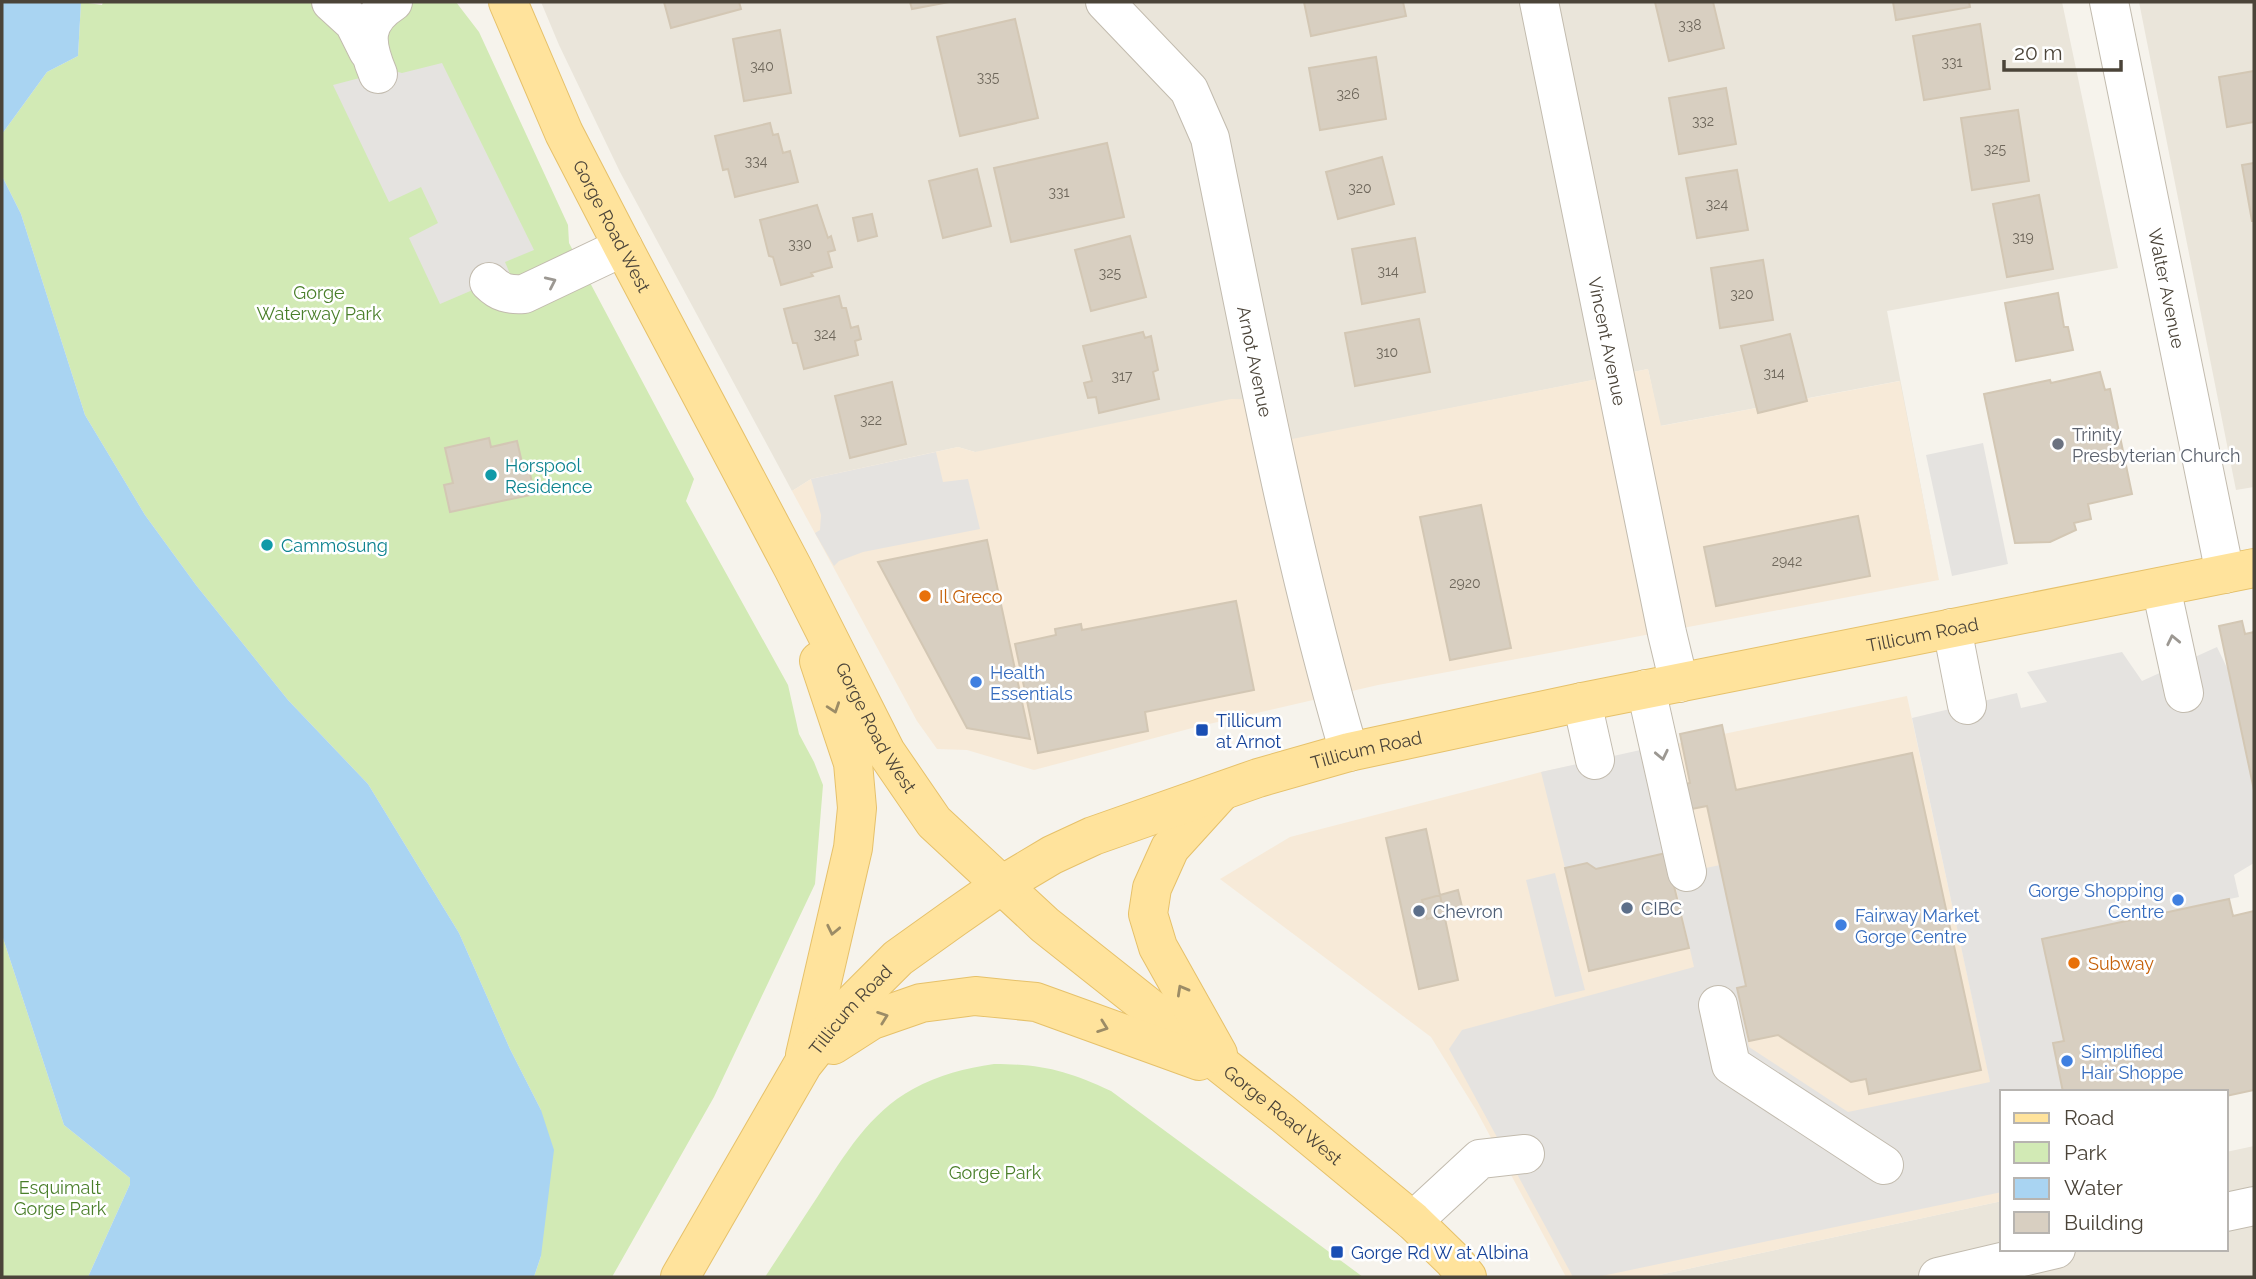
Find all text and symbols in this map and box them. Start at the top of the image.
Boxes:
house number: 338 [1678,17,1702,33]
scale bar [2004,28,2121,72]
text: 20 m [2014,40,2062,65]
house number: 331 [1942,54,1962,70]
house number: 340 [750,58,774,74]
house number: 335 [977,69,1000,85]
house number: 326 [1336,86,1360,102]
house number: 332 [1692,113,1714,129]
house number: 325 [1984,141,2007,157]
house number: 334 [745,153,768,169]
street label: Gorge Road West [569,156,655,295]
house number: 320 [1348,180,1372,196]
house number: 331 [1049,184,1069,200]
house number: 324 [1706,196,1729,212]
street label: Walter Avenue [2145,226,2190,351]
house number: 319 [2012,229,2034,245]
house number: 330 [788,236,812,252]
house number: 314 [1377,263,1399,279]
house number: 325 [1099,265,1122,281]
street label: Vincent Avenue [1584,275,1631,408]
one-way arrow [543,276,556,290]
park label: Gorge Waterway Park [257,282,382,324]
house number: 320 [1730,286,1754,302]
street label: Arnot Avenue [1234,304,1277,419]
house number: 324 [814,326,837,342]
house number: 310 [1376,344,1398,360]
house number: 314 [1763,365,1785,381]
house number: 317 [1112,368,1133,384]
house number: 322 [860,412,882,428]
place label: Trinity Presbyterian Church [2072,424,2241,466]
marker: Trinity Presbyterian Church [2050,436,2066,452]
place label: Horspool Residence [505,455,593,497]
marker: Horspool Residence [483,467,499,483]
place label: Cammosung [281,535,388,556]
marker: Cammosung [259,537,275,553]
house number: 2942 [1772,553,1802,569]
house number: 2920 [1449,575,1481,591]
place label: Il Greco [939,586,1003,607]
marker: Il Greco [917,588,933,604]
street label: Tillicum Road [1865,613,1980,656]
one-way arrow [2167,634,2182,646]
street label: Gorge Road West [832,659,921,797]
place label: Health Essentials [990,662,1073,704]
marker: Health Essentials [968,674,984,690]
one-way arrow [826,702,841,714]
place label: Tillicum at Arnot [1216,710,1282,752]
marker: Tillicum at Arnot [1194,722,1210,738]
street label: Tillicum Road [1308,726,1424,773]
one-way arrow [1653,749,1668,761]
place label: Gorge Shopping Centre [2028,880,2164,922]
marker: Gorge Shopping Centre [2170,892,2186,908]
place label: CIBC [1641,898,1682,919]
marker: CIBC [1619,900,1635,916]
place label: Chevron [1433,901,1503,922]
marker: Chevron [1411,903,1427,919]
place label: Fairway Market Gorge Centre [1855,905,1980,947]
marker: Fairway Market Gorge Centre [1833,917,1849,933]
one-way arrow [827,924,841,936]
place label: Subway [2088,953,2154,974]
marker: Subway [2066,955,2082,971]
street label: Tillicum Road [804,960,896,1059]
one-way arrow [1177,985,1190,998]
one-way arrow [876,1011,888,1025]
one-way arrow [1097,1018,1109,1032]
place label: Simplified Hair Shoppe [2081,1041,2184,1083]
marker: Simplified Hair Shoppe [2059,1053,2075,1069]
street label: Gorge Road West [1220,1060,1347,1169]
legend [2000,1090,2228,1251]
text: Road [2064,1105,2114,1130]
text: Park [2064,1140,2107,1165]
park label: Gorge Park [949,1162,1042,1183]
text: Water [2064,1175,2123,1200]
park label: Esquimalt Gorge Park [14,1177,107,1219]
text: Building [2064,1210,2144,1235]
place label: Gorge Rd W at Albina [1351,1242,1529,1263]
marker: Gorge Rd W at Albina [1329,1244,1345,1260]

